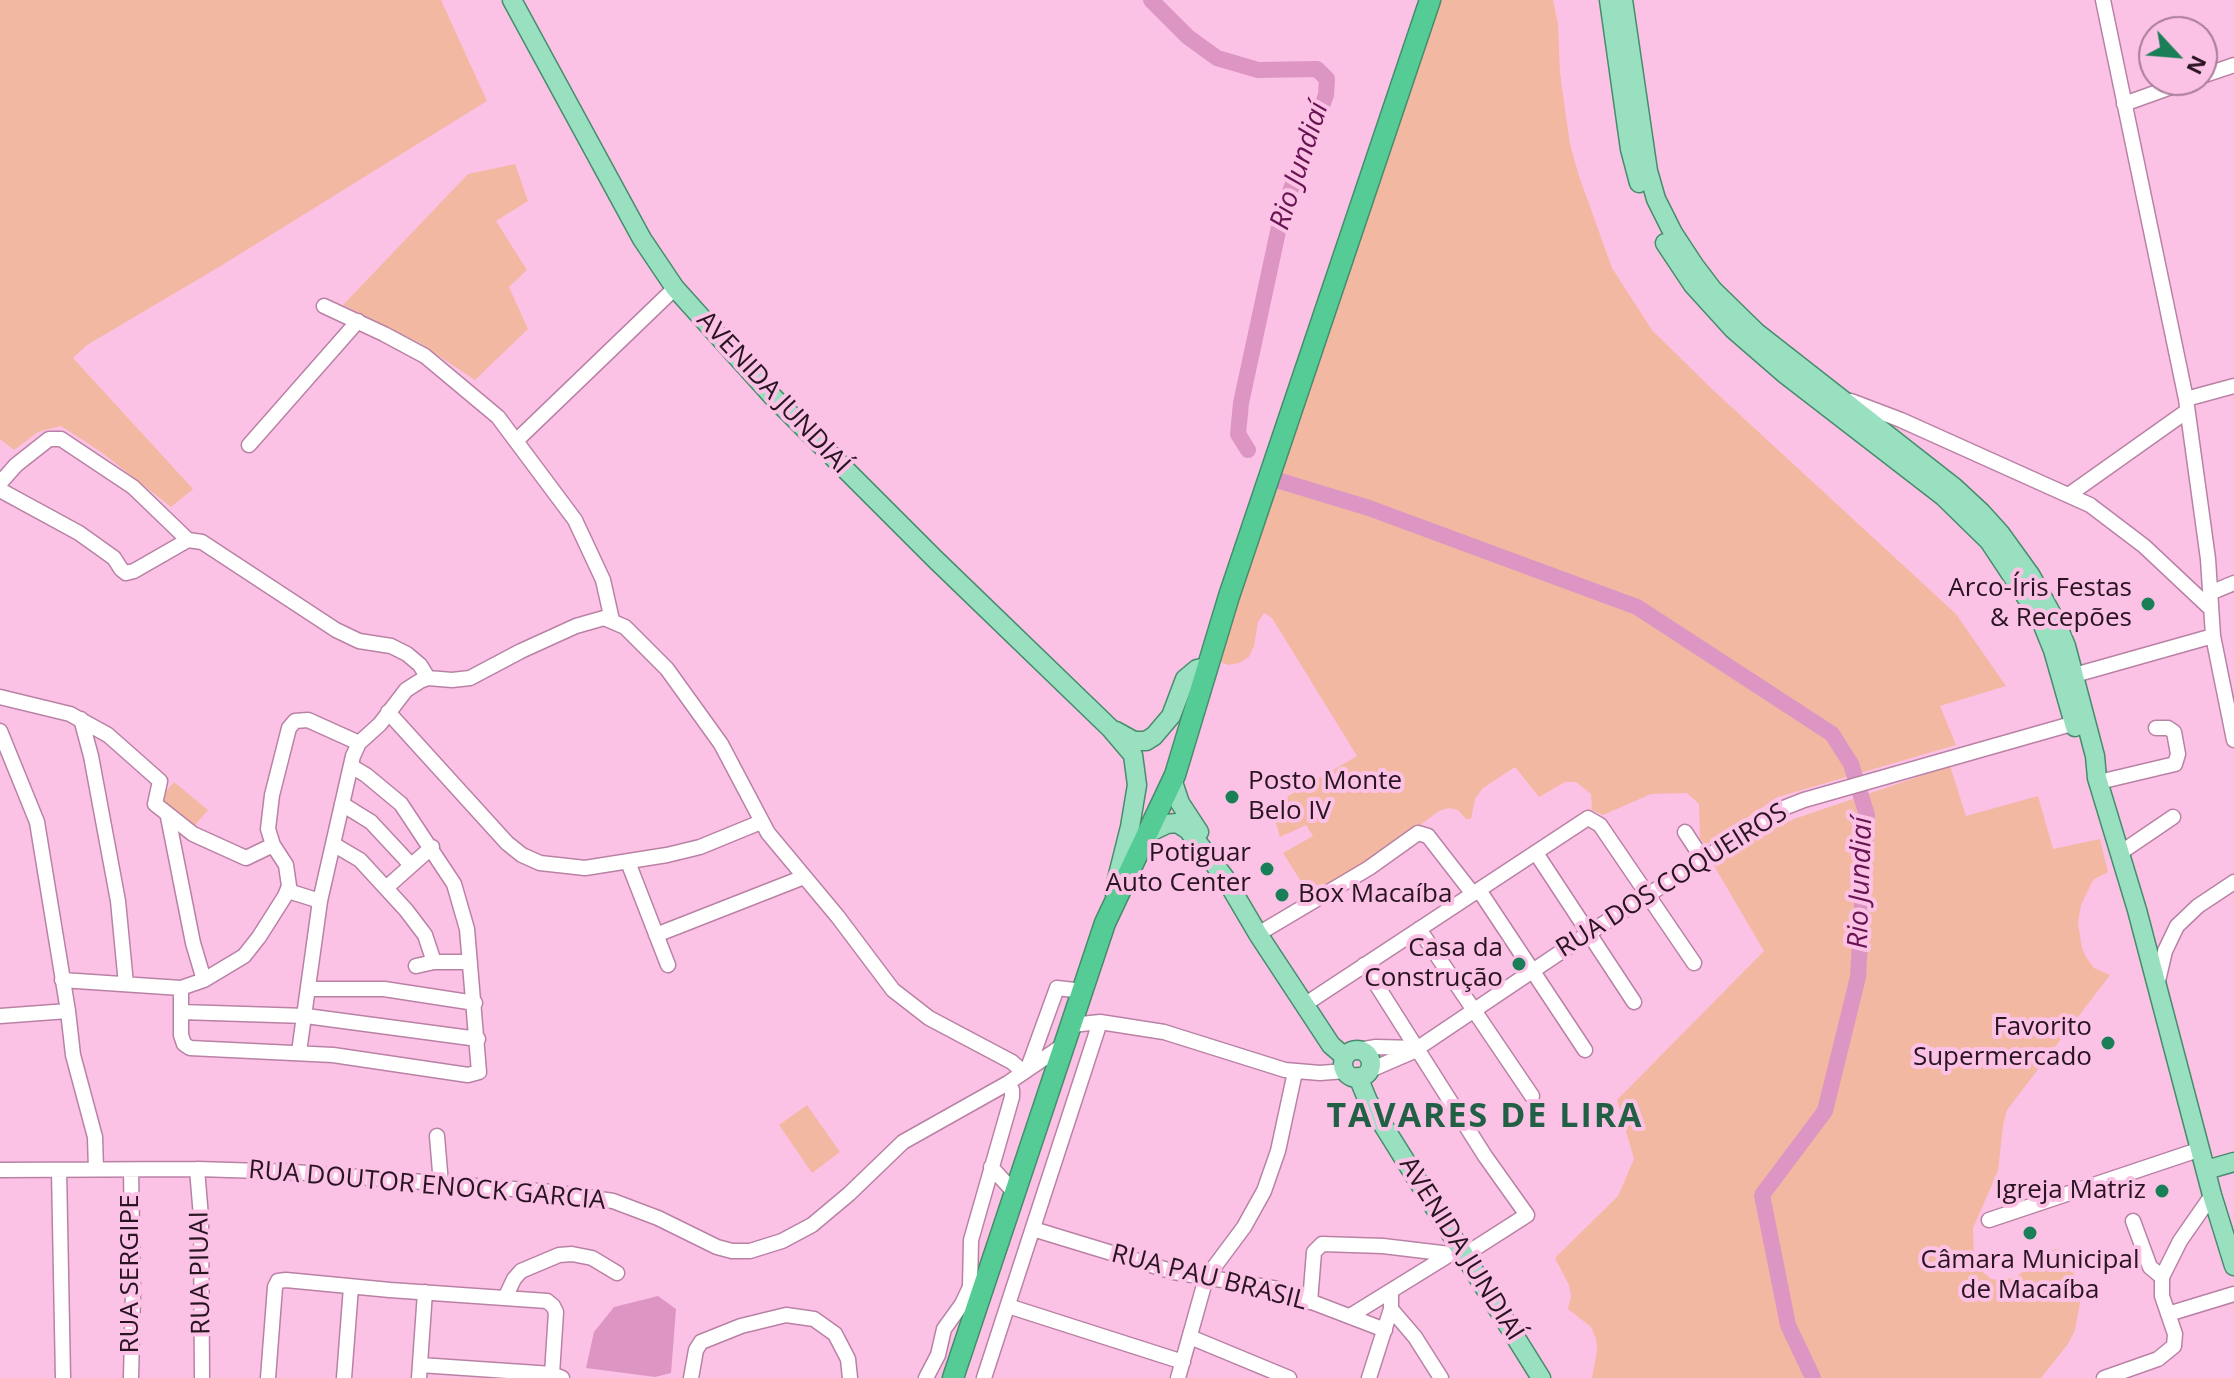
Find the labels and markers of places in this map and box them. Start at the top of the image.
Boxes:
place label: Arco-Íris Festas & Recepões [1948,573,2132,634]
marker: Arco-Íris Festas & Recepões [2139,595,2157,613]
place label: Posto Monte Belo IV [1248,766,1402,828]
marker: Posto Monte Belo IV [1223,788,1241,806]
place label: Potiguar Auto Center [1106,838,1251,900]
marker: Potiguar Auto Center [1258,860,1276,878]
place label: Box Macaíba [1298,879,1452,911]
marker: Box Macaíba [1273,886,1291,904]
place label: Casa da Construção [1364,933,1503,994]
marker: Casa da Construção [1510,955,1528,973]
place label: Favorito Supermercado [1913,1012,2092,1074]
marker: Favorito Supermercado [2099,1034,2117,1052]
place label: Igreja Matriz [1995,1175,2146,1207]
marker: Igreja Matriz [2153,1182,2171,1200]
marker: Câmara Municipal de Macaíba [2021,1224,2039,1242]
place label: Câmara Municipal de Macaíba [1921,1245,2139,1306]

